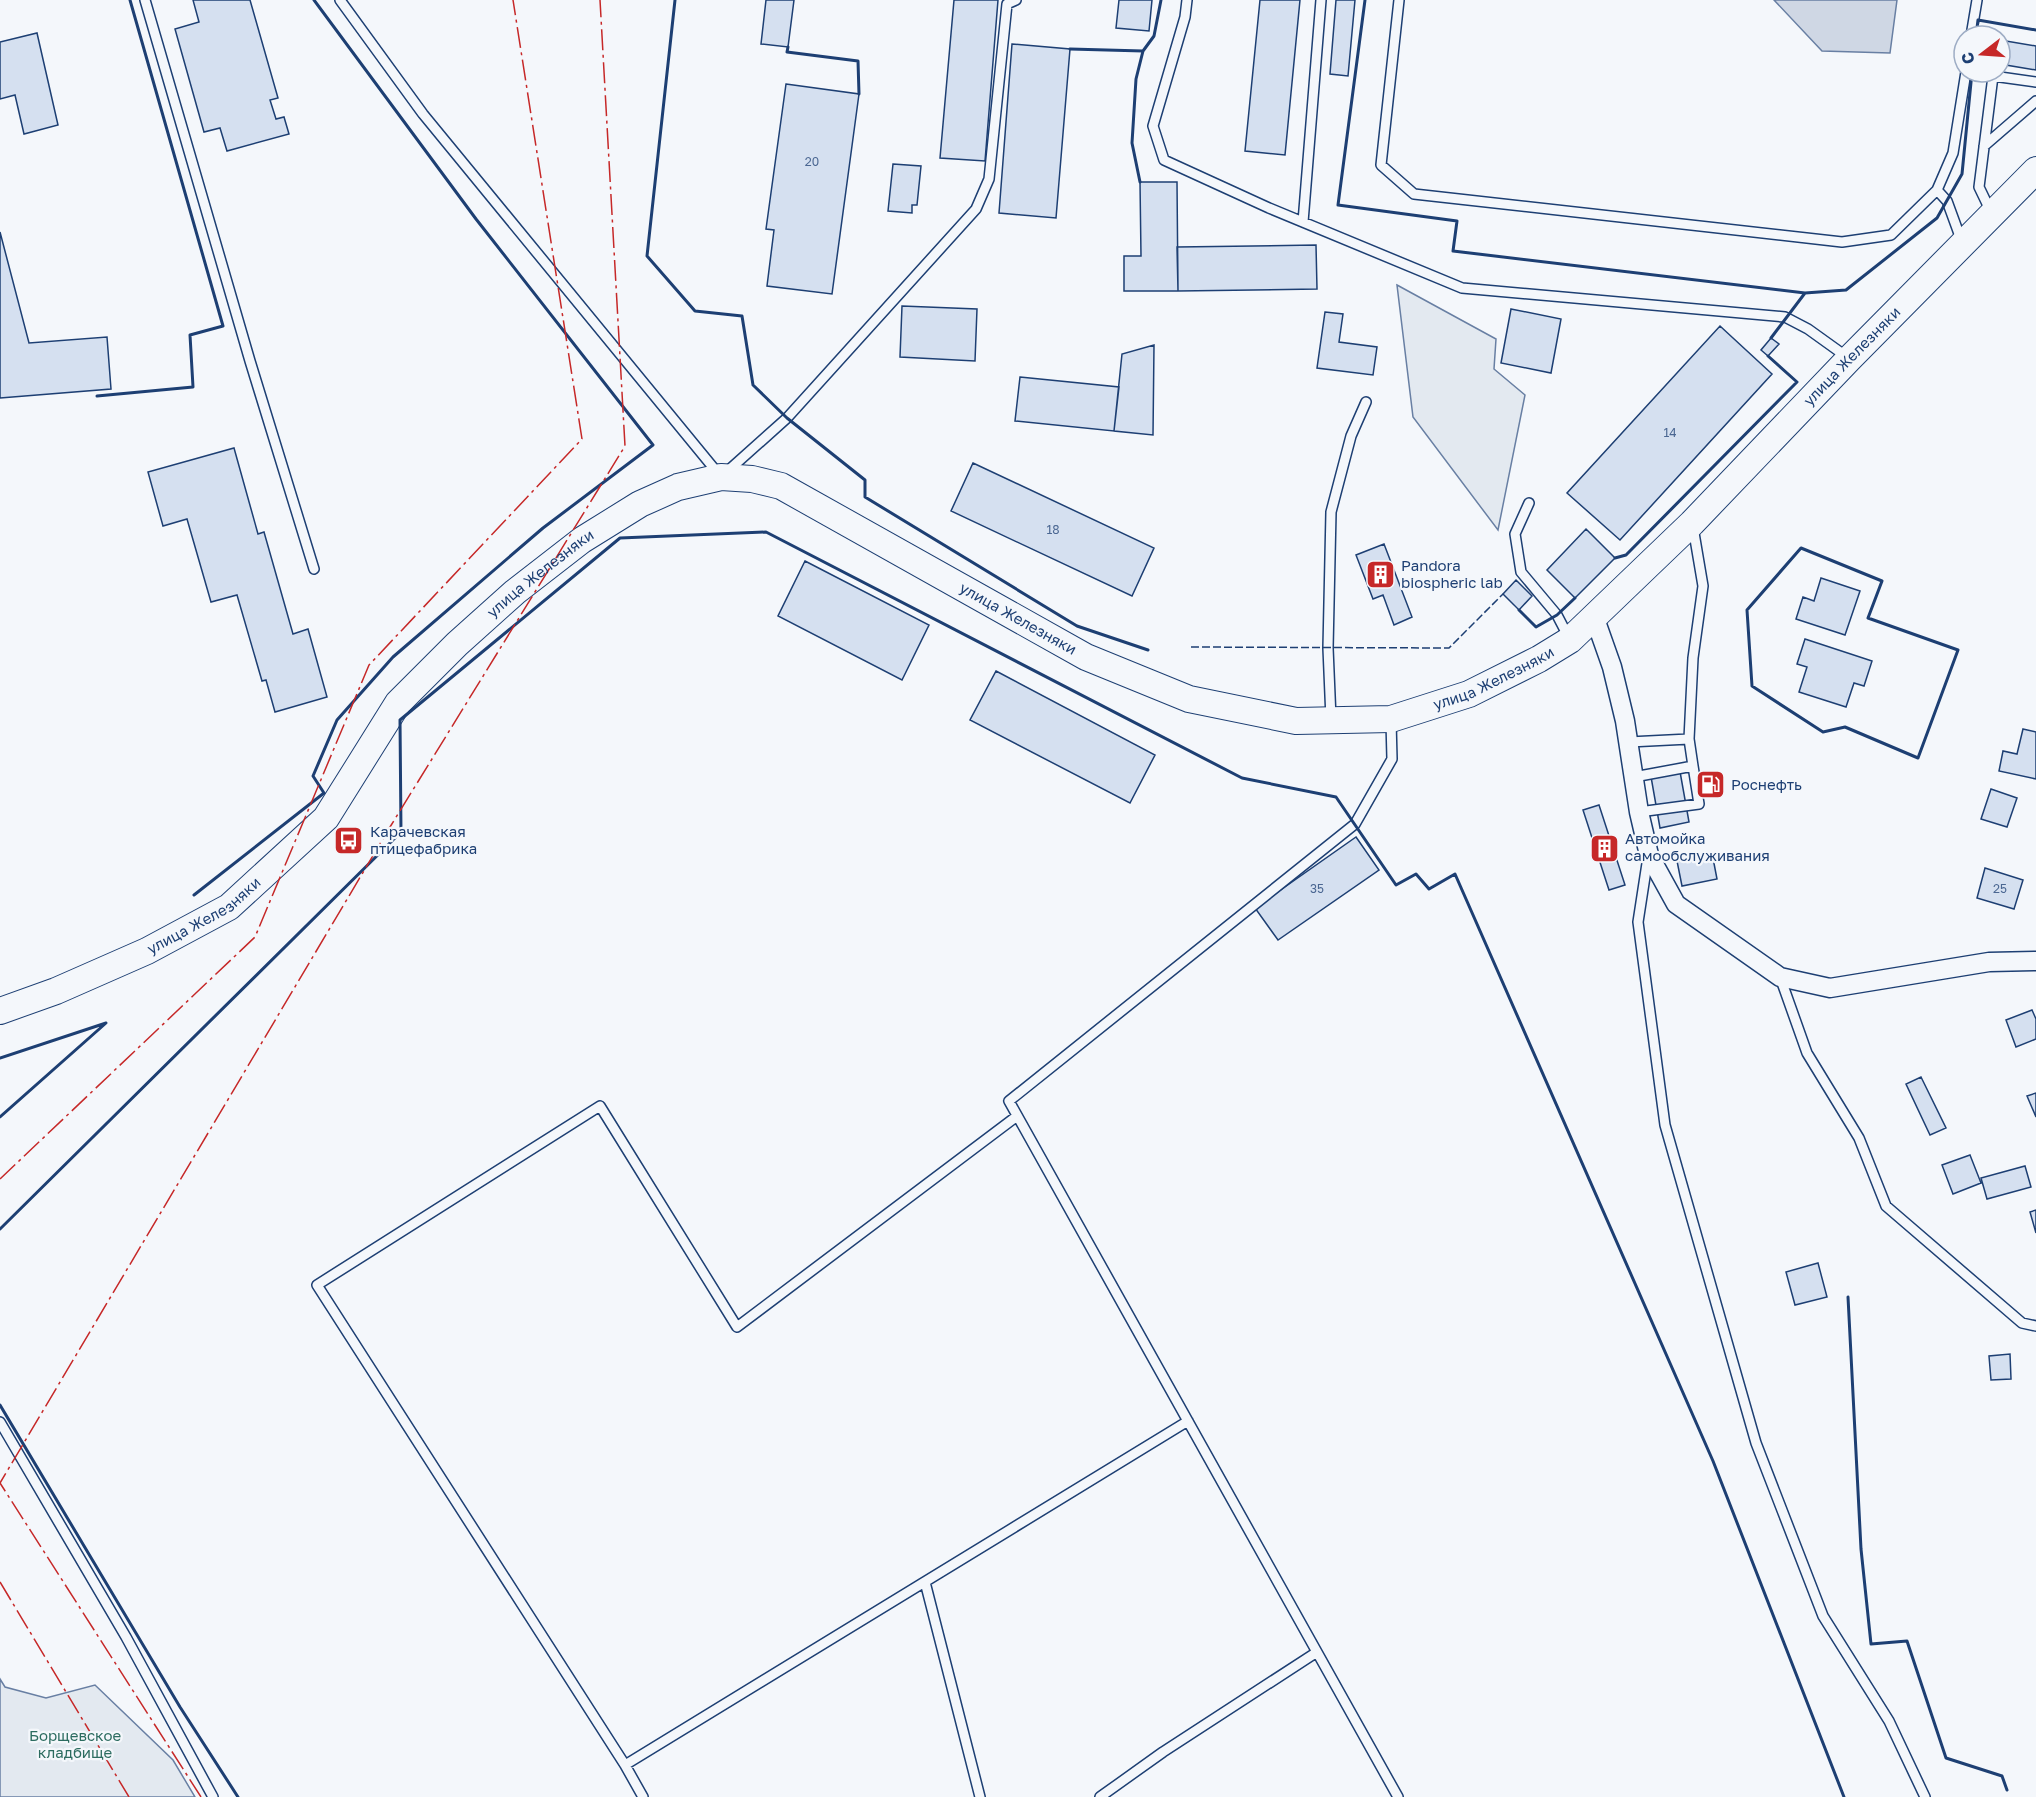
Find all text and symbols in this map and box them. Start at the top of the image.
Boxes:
north arrow [1952,24,2012,84]
text: С [1956,50,1979,67]
house number: 20 [805,154,819,169]
street label: улица Железняки [1799,303,1904,409]
house number: 14 [1663,425,1677,440]
house number: 18 [1046,522,1060,537]
street label: улица Железняки [483,525,597,621]
place label: Pandora biospheric lab [1401,556,1503,591]
building icon: Pandora biospheric lab [1364,559,1396,591]
street label: улица Железняки [957,578,1080,658]
street label: улица Железняки [1431,642,1557,713]
fuel station icon: Роснефть [1694,769,1726,801]
place label: Роснефть [1731,775,1802,793]
place label: Карачевская птицефабрика [370,822,477,857]
bus stop icon: Карачевская птицефабрика [333,825,365,857]
place label: Автомойка самообслуживания [1625,829,1770,864]
building icon: Автомойка самообслуживания [1588,832,1620,864]
street label: улица Железняки [144,873,264,957]
house number: 35 [1310,881,1324,896]
house number: 25 [1993,881,2007,896]
park label: Борщевское кладбище [29,1726,121,1761]

